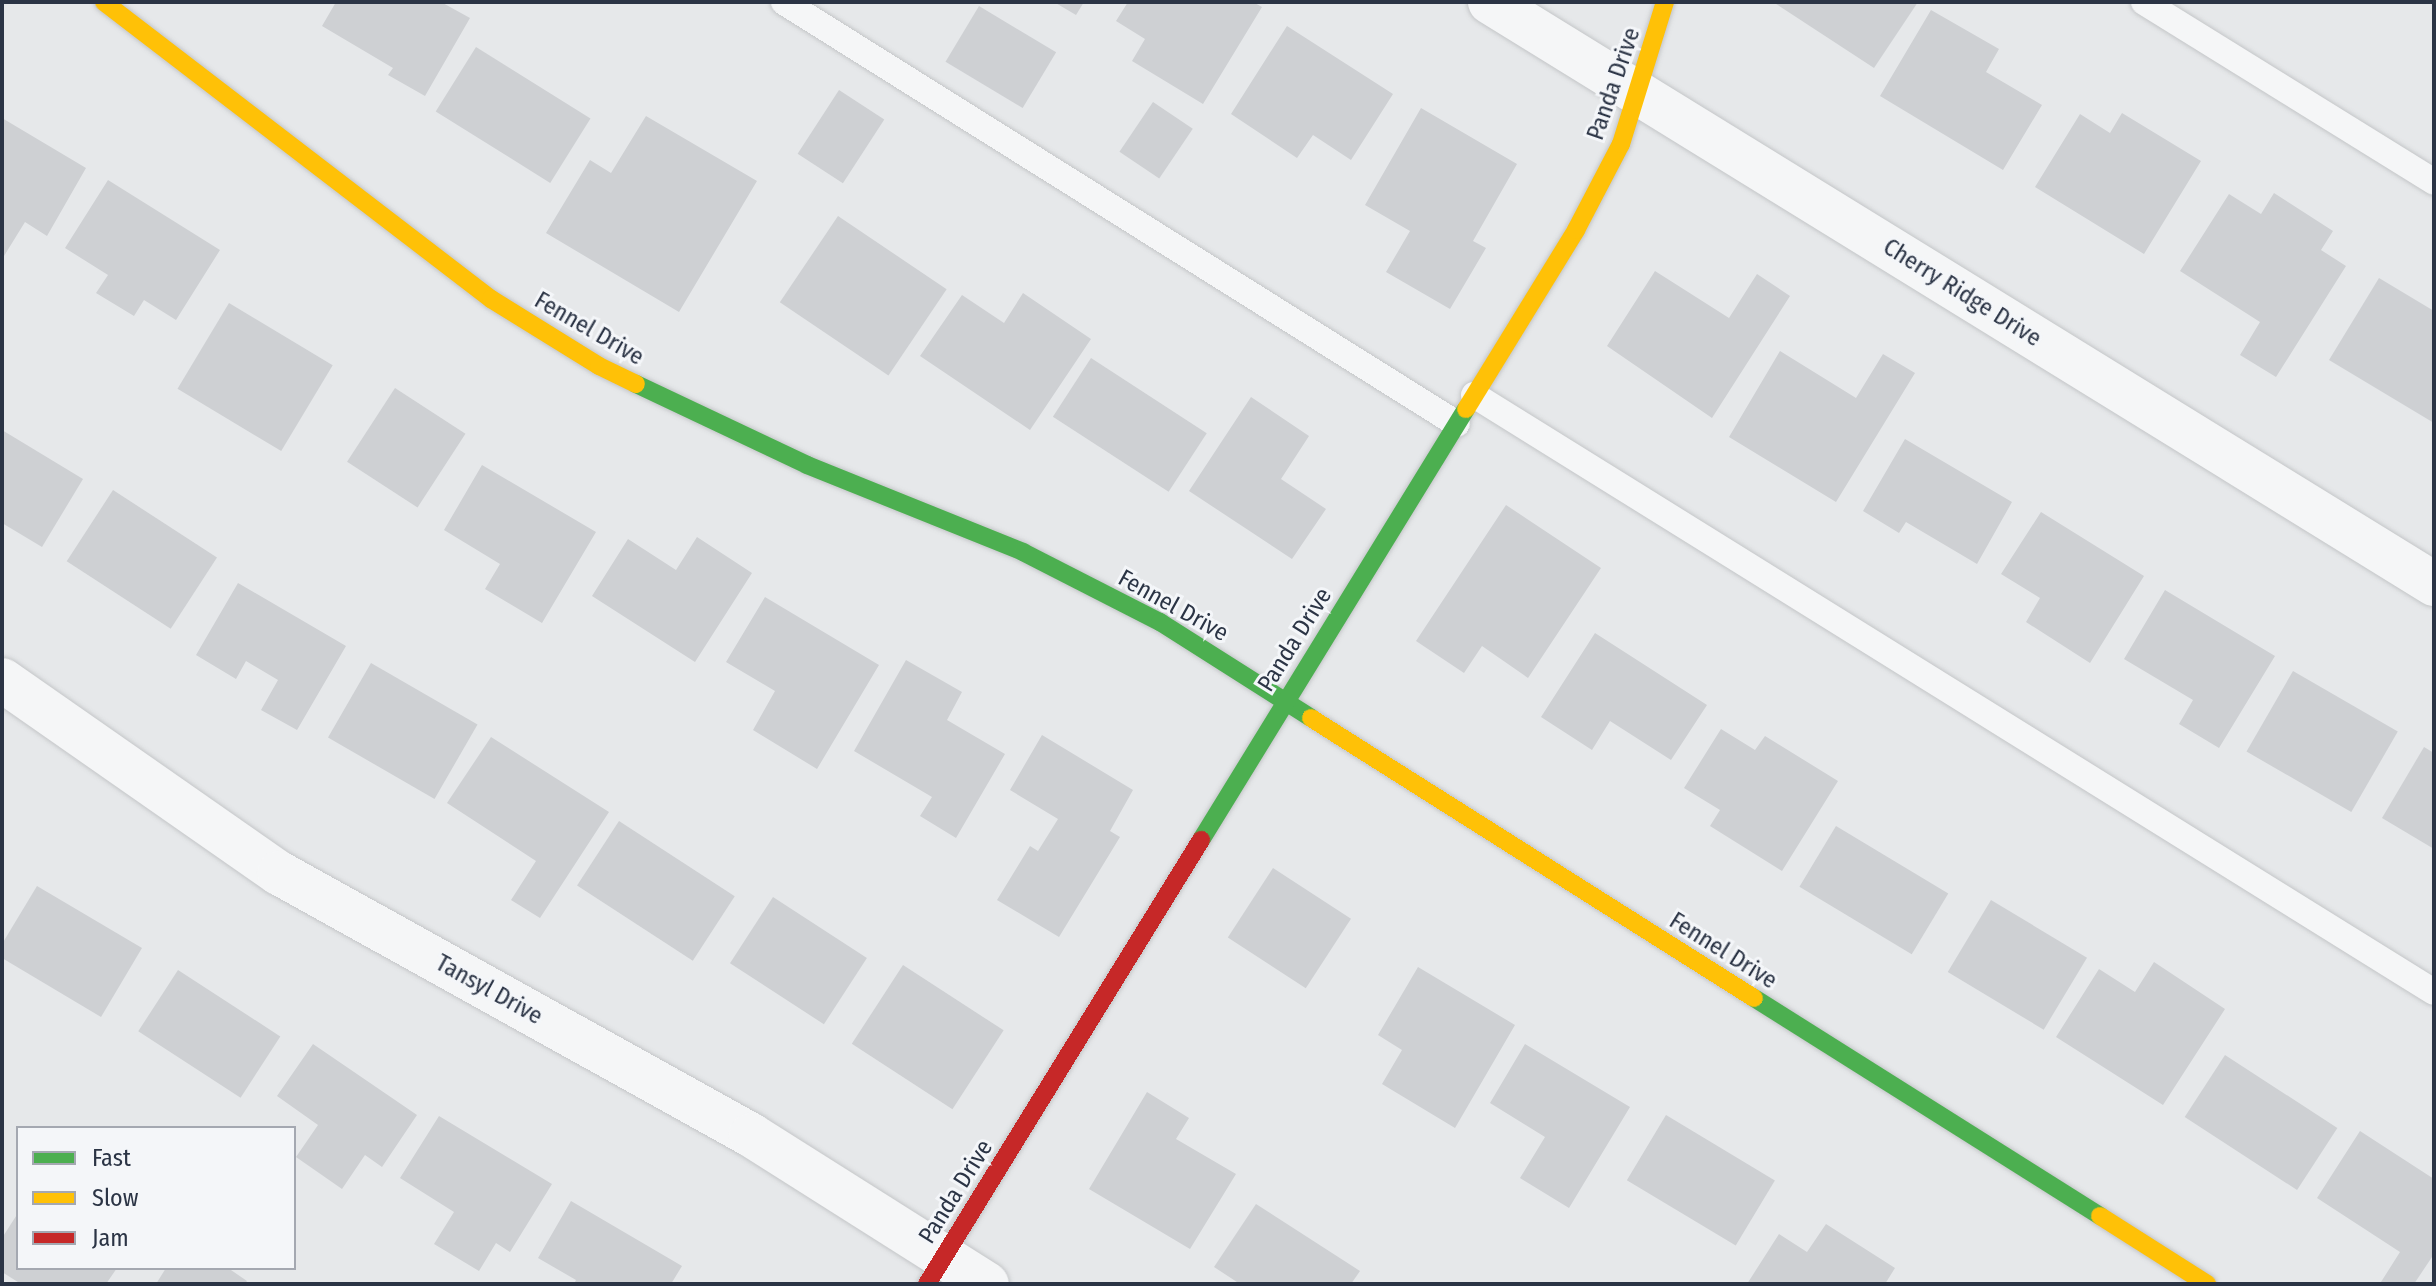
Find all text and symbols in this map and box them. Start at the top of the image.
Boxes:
street label: Panda Drive [1581,24,1647,144]
street label: Cherry Ridge Drive [1878,233,2046,353]
street label: Fennel Drive [529,286,649,372]
street label: Fennel Drive [1113,564,1233,648]
street label: Panda Drive [1252,583,1338,697]
street label: Fennel Drive [1664,907,1782,995]
street label: Tansyl Drive [431,949,547,1031]
legend [16,1126,296,1270]
street label: Panda Drive [913,1135,999,1249]
text: Fast [92,1144,131,1172]
text: Slow [92,1184,138,1212]
text: Jam [92,1224,129,1252]

